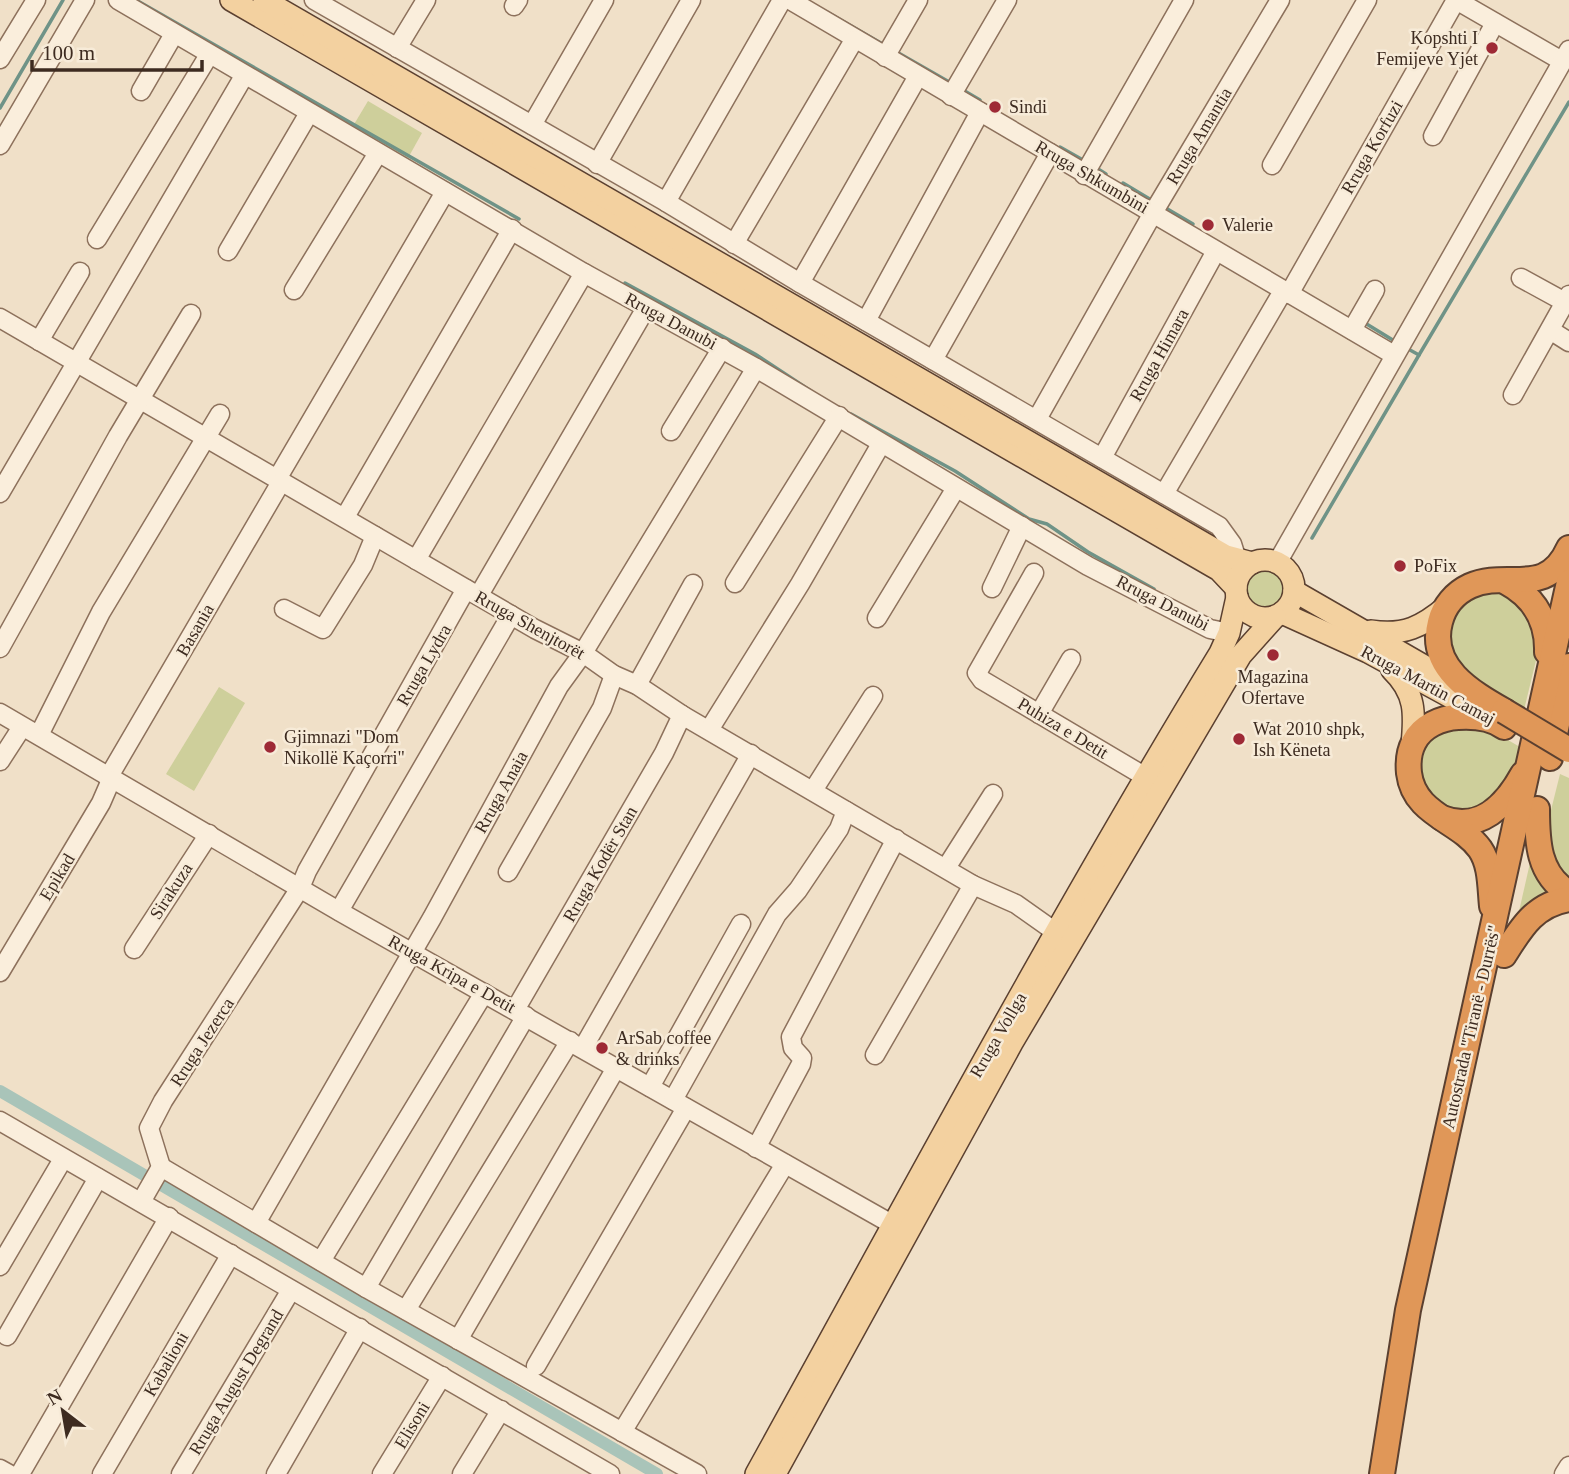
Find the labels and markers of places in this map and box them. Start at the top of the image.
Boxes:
place label: Kopshti I Femijeve Yjet [1376,28,1478,69]
marker: Kopshti I Femijeve Yjet [1484,40,1500,56]
place label: Sindi [1009,97,1047,117]
marker: Sindi [987,99,1003,115]
place label: Valerie [1222,215,1273,235]
marker: Valerie [1200,217,1216,233]
place label: PoFix [1414,556,1457,576]
marker: PoFix [1392,558,1408,574]
marker: Magazina Ofertave [1265,647,1281,663]
place label: Magazina Ofertave [1238,667,1308,708]
place label: Wat 2010 shpk, Ish Këneta [1253,719,1365,760]
place label: Gjimnazi "Dom Nikollë Kaçorri" [284,727,405,768]
marker: Wat 2010 shpk, Ish Këneta [1231,731,1247,747]
marker: Gjimnazi "Dom Nikollë Kaçorri" [262,739,278,755]
place label: ArSab coffee & drinks [616,1028,711,1069]
marker: ArSab coffee & drinks [594,1040,610,1056]

